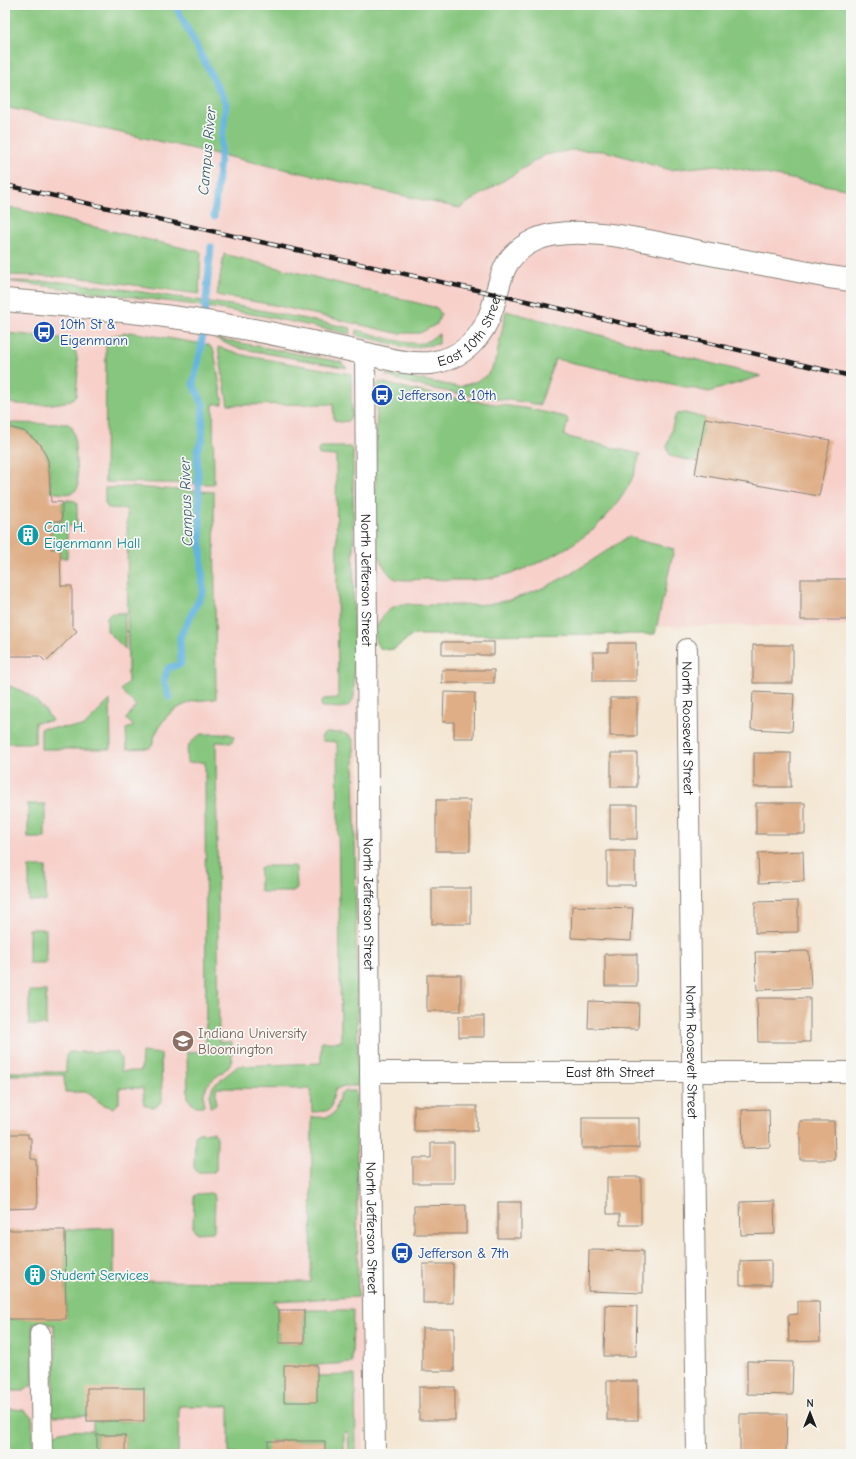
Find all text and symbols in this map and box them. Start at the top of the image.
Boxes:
water label: Campus River [194,105,220,196]
street label: East 10th Street [435,290,505,370]
place label: 10th St & Eigenmann [60,316,128,349]
bus stop icon: 10th St & Eigenmann [31,319,57,345]
bus stop icon: Jefferson & 10th [369,382,395,408]
place label: Jefferson & 10th [398,387,496,404]
water label: Campus River [175,456,197,547]
street label: North Jefferson Street [358,514,376,647]
place label: Carl H. Eigenmann Hall [44,519,140,552]
building icon: Carl H. Eigenmann Hall [15,522,41,548]
street label: North Roosevelt Street [679,661,697,796]
street label: North Jefferson Street [360,838,378,971]
street label: North Roosevelt Street [683,985,701,1120]
place label: Indiana University Bloomington [198,1025,307,1058]
school or university icon: Indiana University Bloomington [170,1028,196,1054]
street label: East 8th Street [566,1064,655,1081]
street label: North Jefferson Street [363,1162,381,1295]
bus stop icon: Jefferson & 7th [389,1240,415,1266]
place label: Jefferson & 7th [418,1245,509,1262]
building icon: Student Services [22,1262,48,1288]
place label: Student Services [50,1267,149,1284]
north arrow [790,1393,830,1433]
text: N [806,1397,814,1410]

